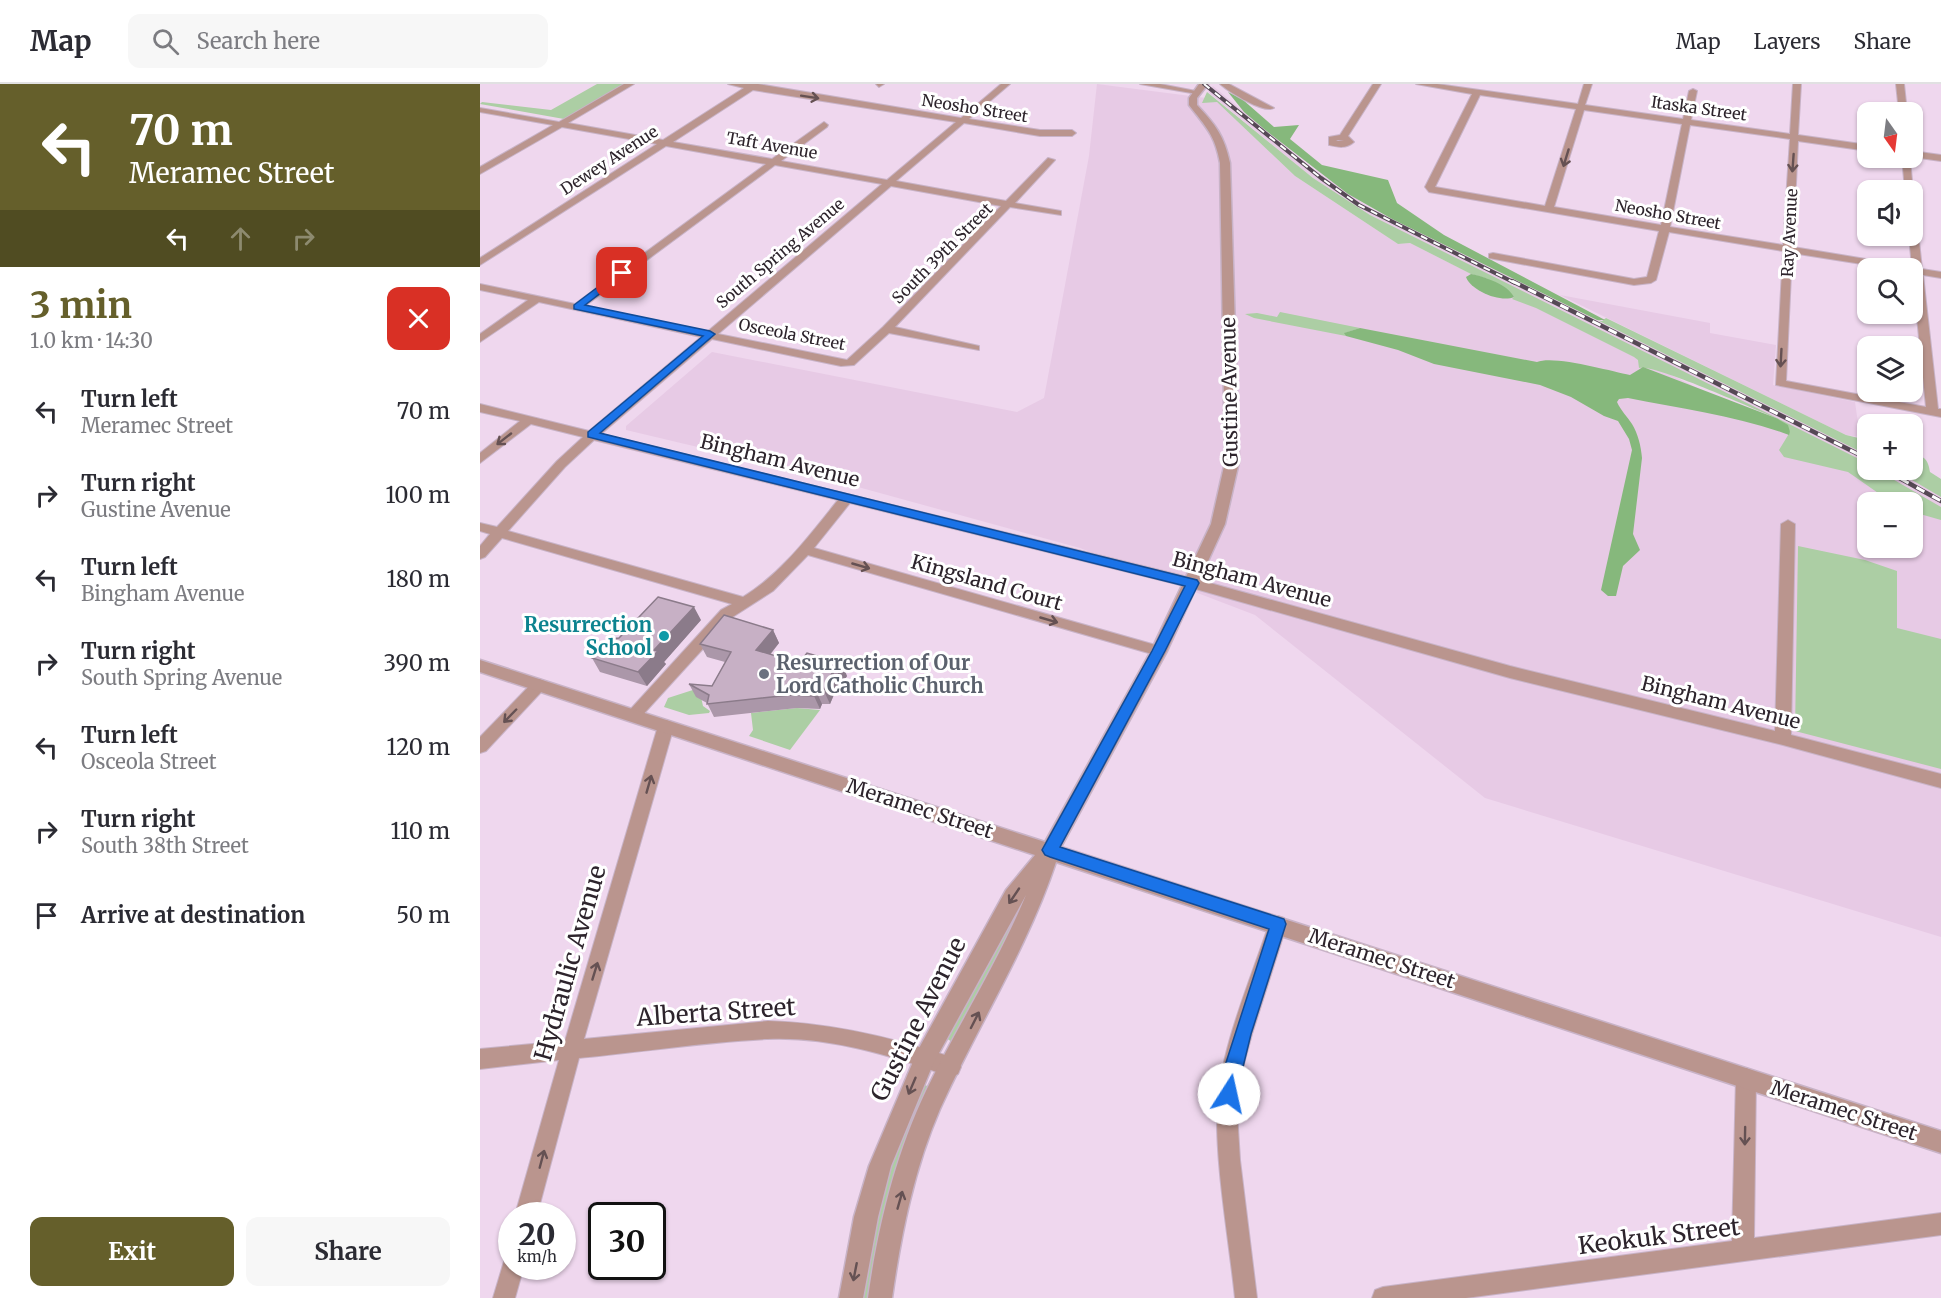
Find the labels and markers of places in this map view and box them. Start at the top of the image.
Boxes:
pin [596,247,647,298]
place label: Resurrection School [524,612,652,660]
marker: Resurrection School [657,629,671,643]
place label: Resurrection of Our Lord Catholic Church [776,650,984,698]
marker: Resurrection of Our Lord Catholic Church [757,667,771,681]

